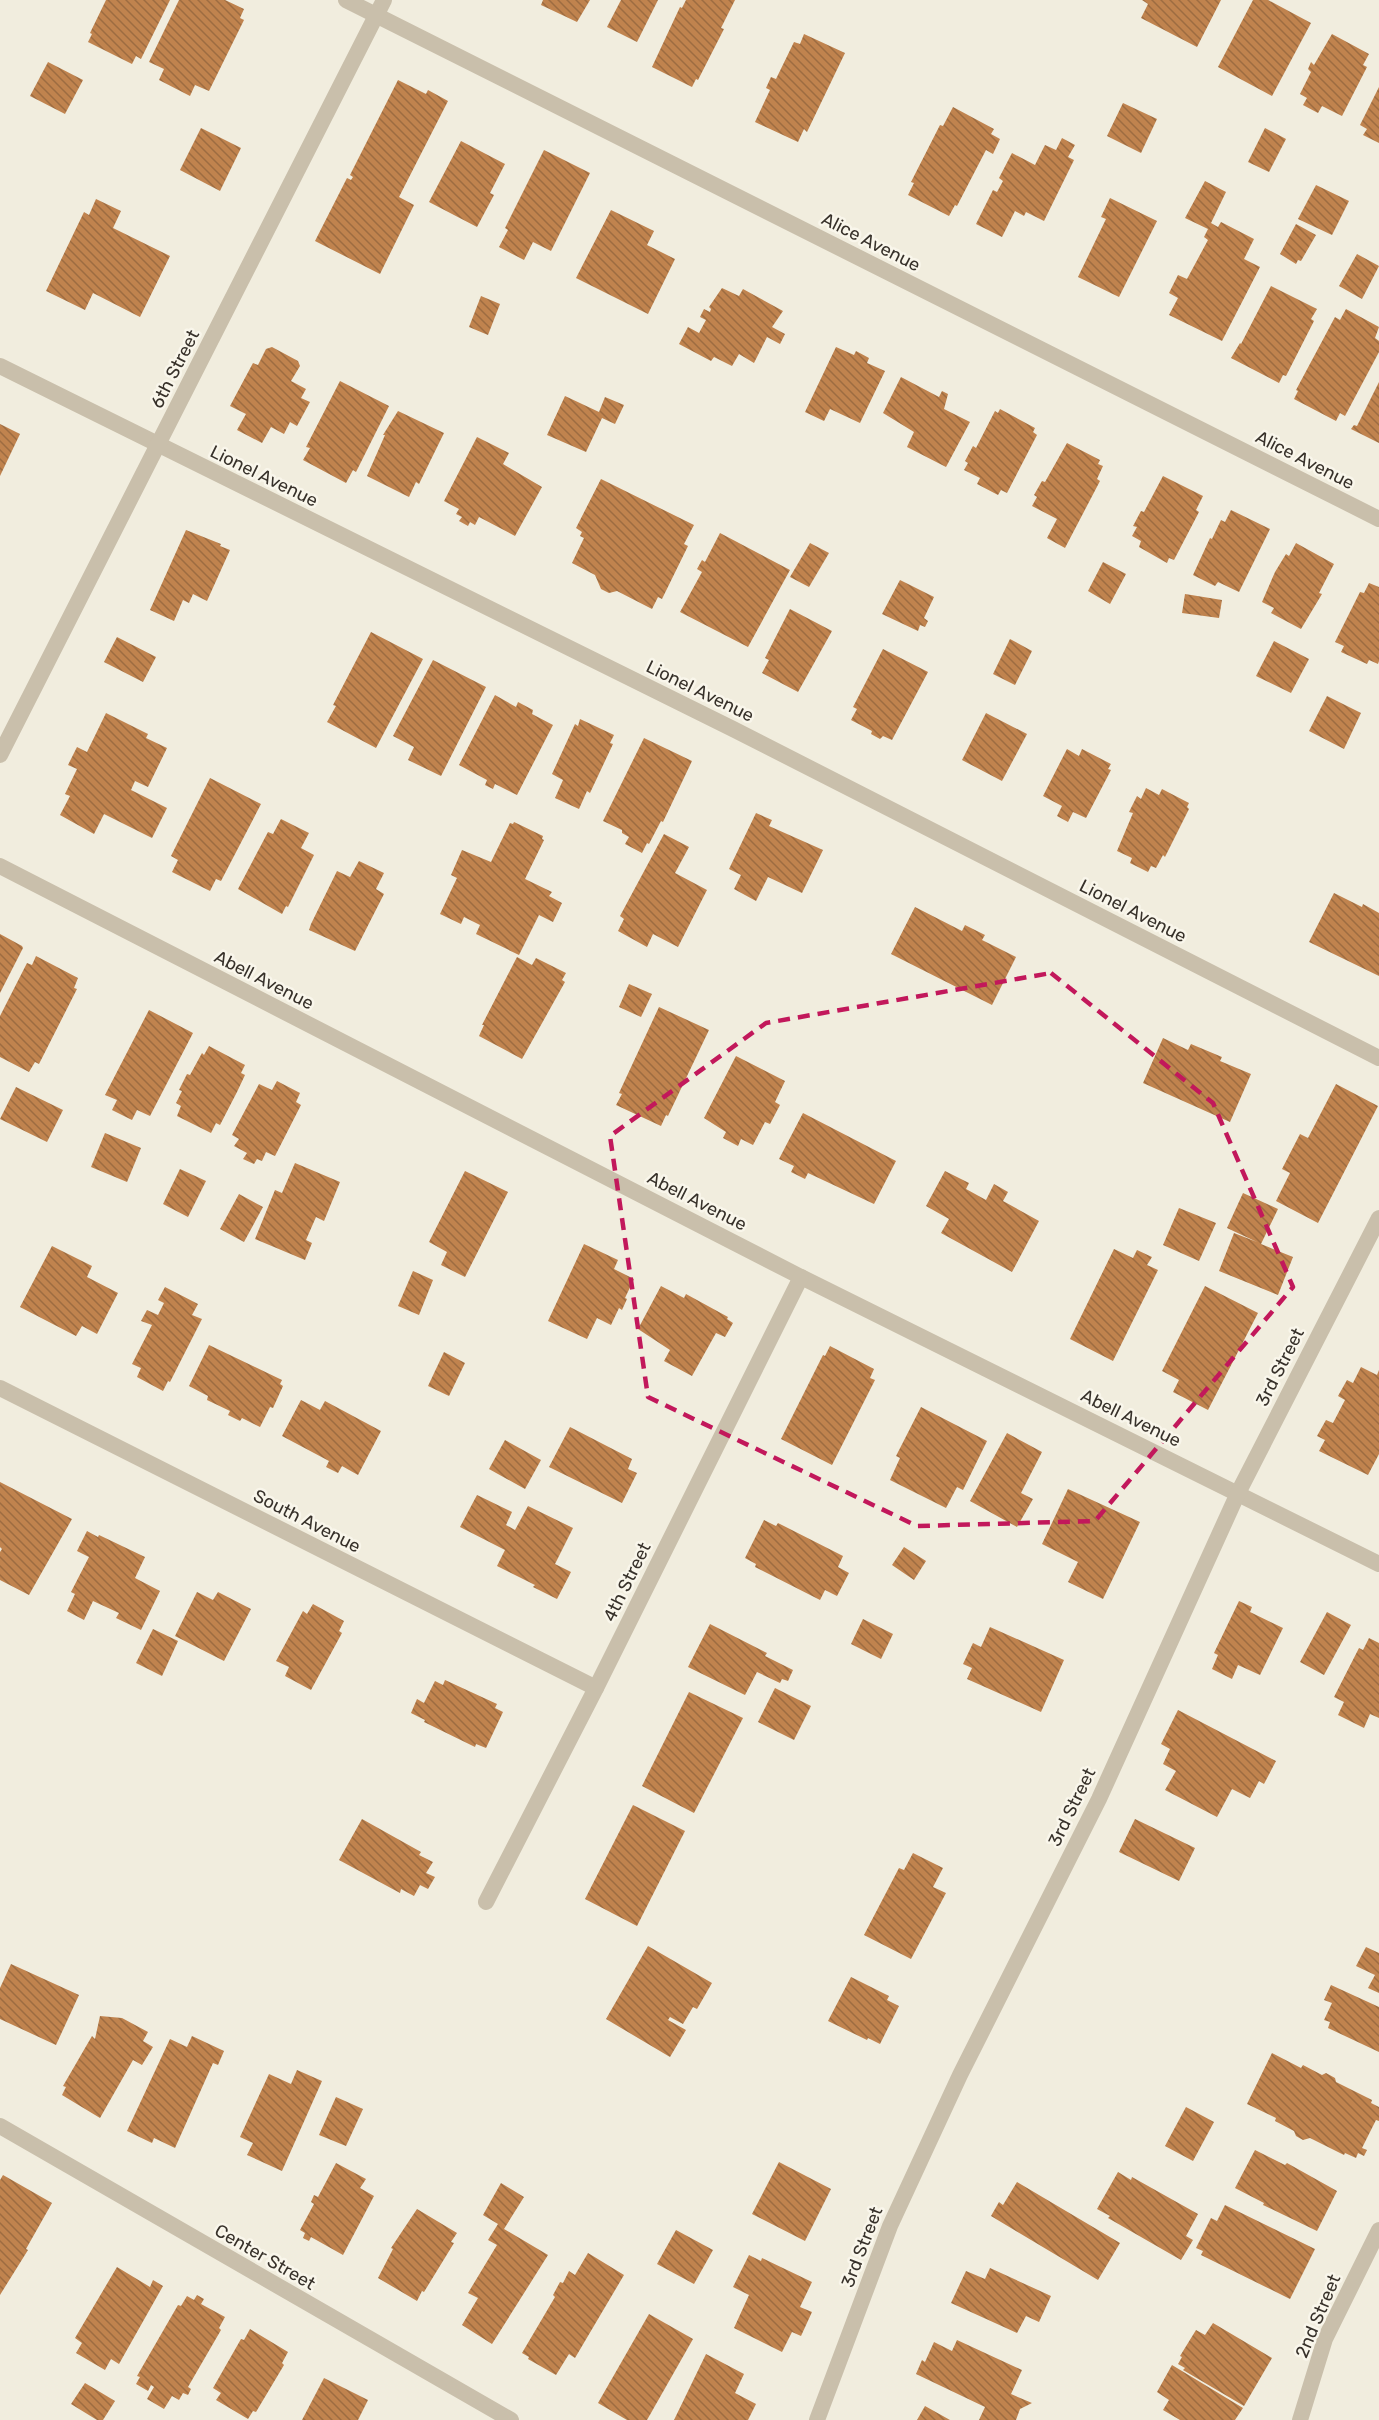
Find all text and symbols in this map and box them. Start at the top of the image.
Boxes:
street label: Alice Avenue [818,208,924,276]
street label: 6th Street [146,326,204,412]
street label: Alice Avenue [1252,426,1358,494]
street label: Lionel Avenue [207,440,321,512]
street label: Lionel Avenue [643,655,757,727]
street label: Lionel Avenue [1076,875,1190,947]
street label: Abell Avenue [211,946,317,1014]
street label: Abell Avenue [644,1167,750,1235]
street label: 3rd Street [1251,1324,1309,1410]
street label: Abell Avenue [1077,1384,1185,1452]
street label: South Avenue [250,1485,364,1557]
street label: 4th Street [598,1539,656,1625]
street label: 3rd Street [1044,1764,1100,1850]
street label: 3rd Street [837,2204,887,2290]
street label: Center Street [211,2219,319,2295]
street label: 2nd Street [1291,2271,1345,2361]

